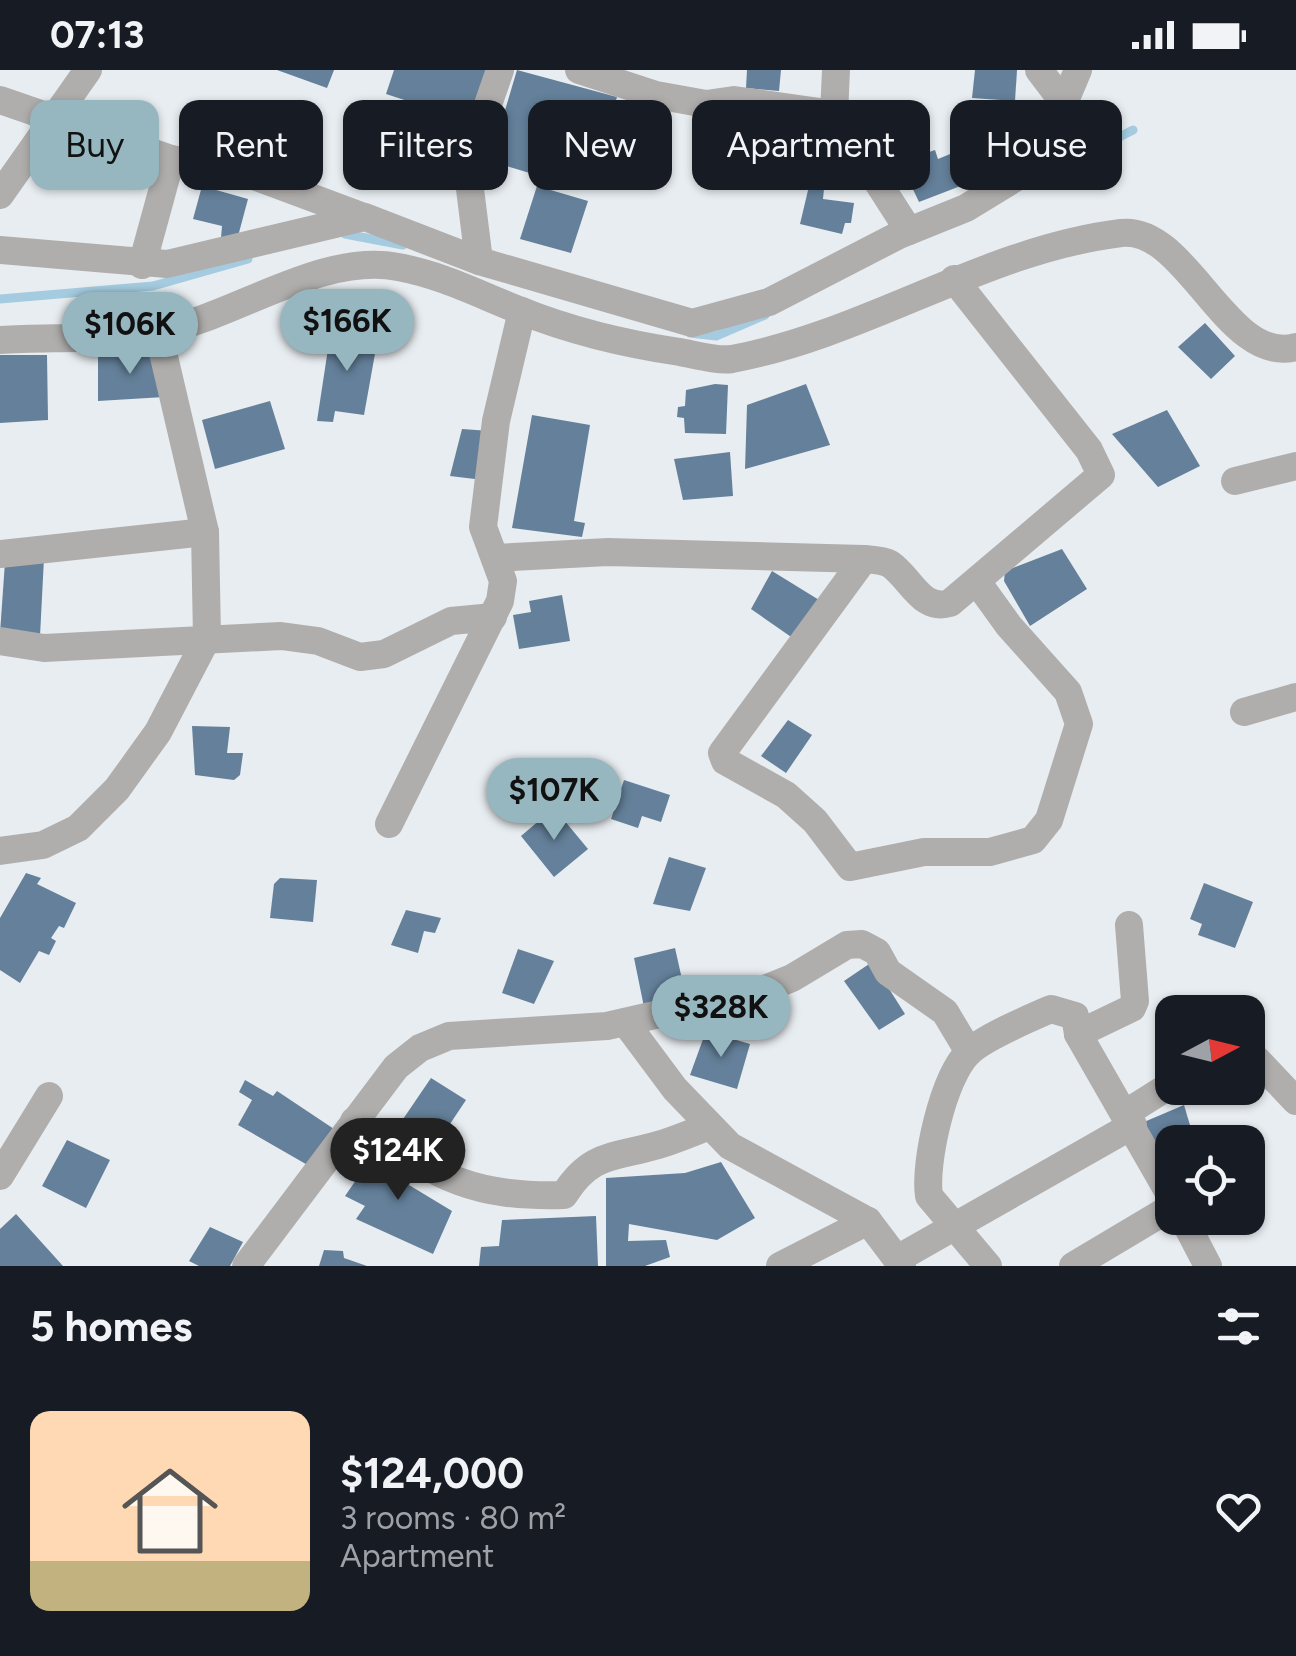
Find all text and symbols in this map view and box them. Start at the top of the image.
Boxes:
text: 07:13 [50,12,144,58]
chip: Buy [30,100,159,190]
chip: Rent [179,100,323,190]
chip: Filters [343,100,508,190]
chip: New [528,100,672,190]
chip: Apartment [692,100,930,190]
chip: House [950,100,1122,190]
pin: $166K [277,289,417,374]
pin: $106K [60,292,200,377]
text: $166K [302,302,392,340]
text: $106K [84,305,176,343]
pin: $107K [484,758,624,843]
text: $107K [508,771,600,809]
pin: $328K [651,975,791,1060]
text: $328K [674,988,768,1026]
north arrow [1155,995,1265,1105]
map controls [1155,995,1265,1235]
pin: $124K [328,1118,468,1203]
button: locate [1155,1125,1265,1235]
text: $124K [352,1131,444,1169]
icon: filters [1211,1299,1266,1354]
text: 5 homes [30,1301,192,1352]
text: $124,000 [340,1448,524,1499]
icon: home [110,1451,230,1571]
icon: heart [1211,1484,1266,1539]
text: 3 rooms · 80 m² [340,1499,566,1537]
text: Apartment [340,1537,494,1575]

